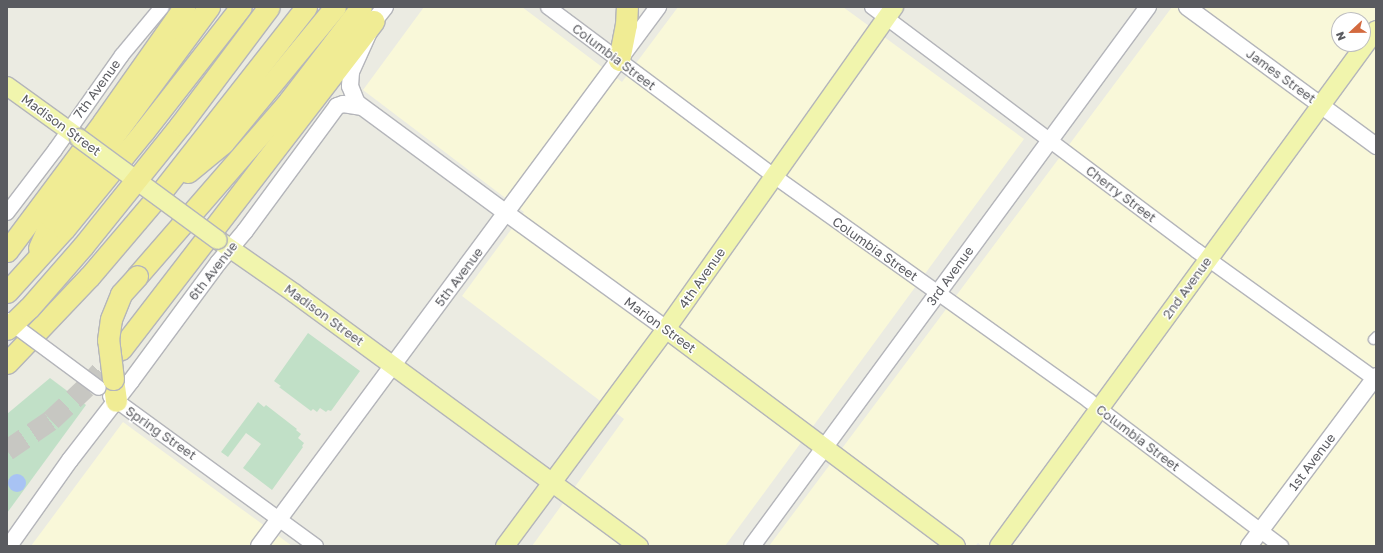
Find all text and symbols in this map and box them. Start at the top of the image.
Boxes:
north arrow [1331,12,1371,52]
street label: Columbia Street [569,20,659,94]
text: N [1333,30,1348,43]
street label: James Street [1243,46,1319,106]
street label: 7th Avenue [70,56,124,122]
street label: Madison Street [18,91,104,159]
street label: Cherry Street [1083,163,1159,225]
street label: Columbia Street [829,214,921,284]
street label: 6th Avenue [185,239,241,303]
street label: 3rd Avenue [923,243,977,309]
street label: 5th Avenue [432,244,486,310]
street label: 4th Avenue [675,245,729,311]
street label: 2nd Avenue [1159,254,1215,322]
street label: Madison Street [281,281,367,349]
street label: Marion Street [621,294,699,356]
street label: Columbia Street [1093,401,1183,475]
street label: Spring Street [123,403,199,463]
street label: 1st Avenue [1285,430,1339,494]

